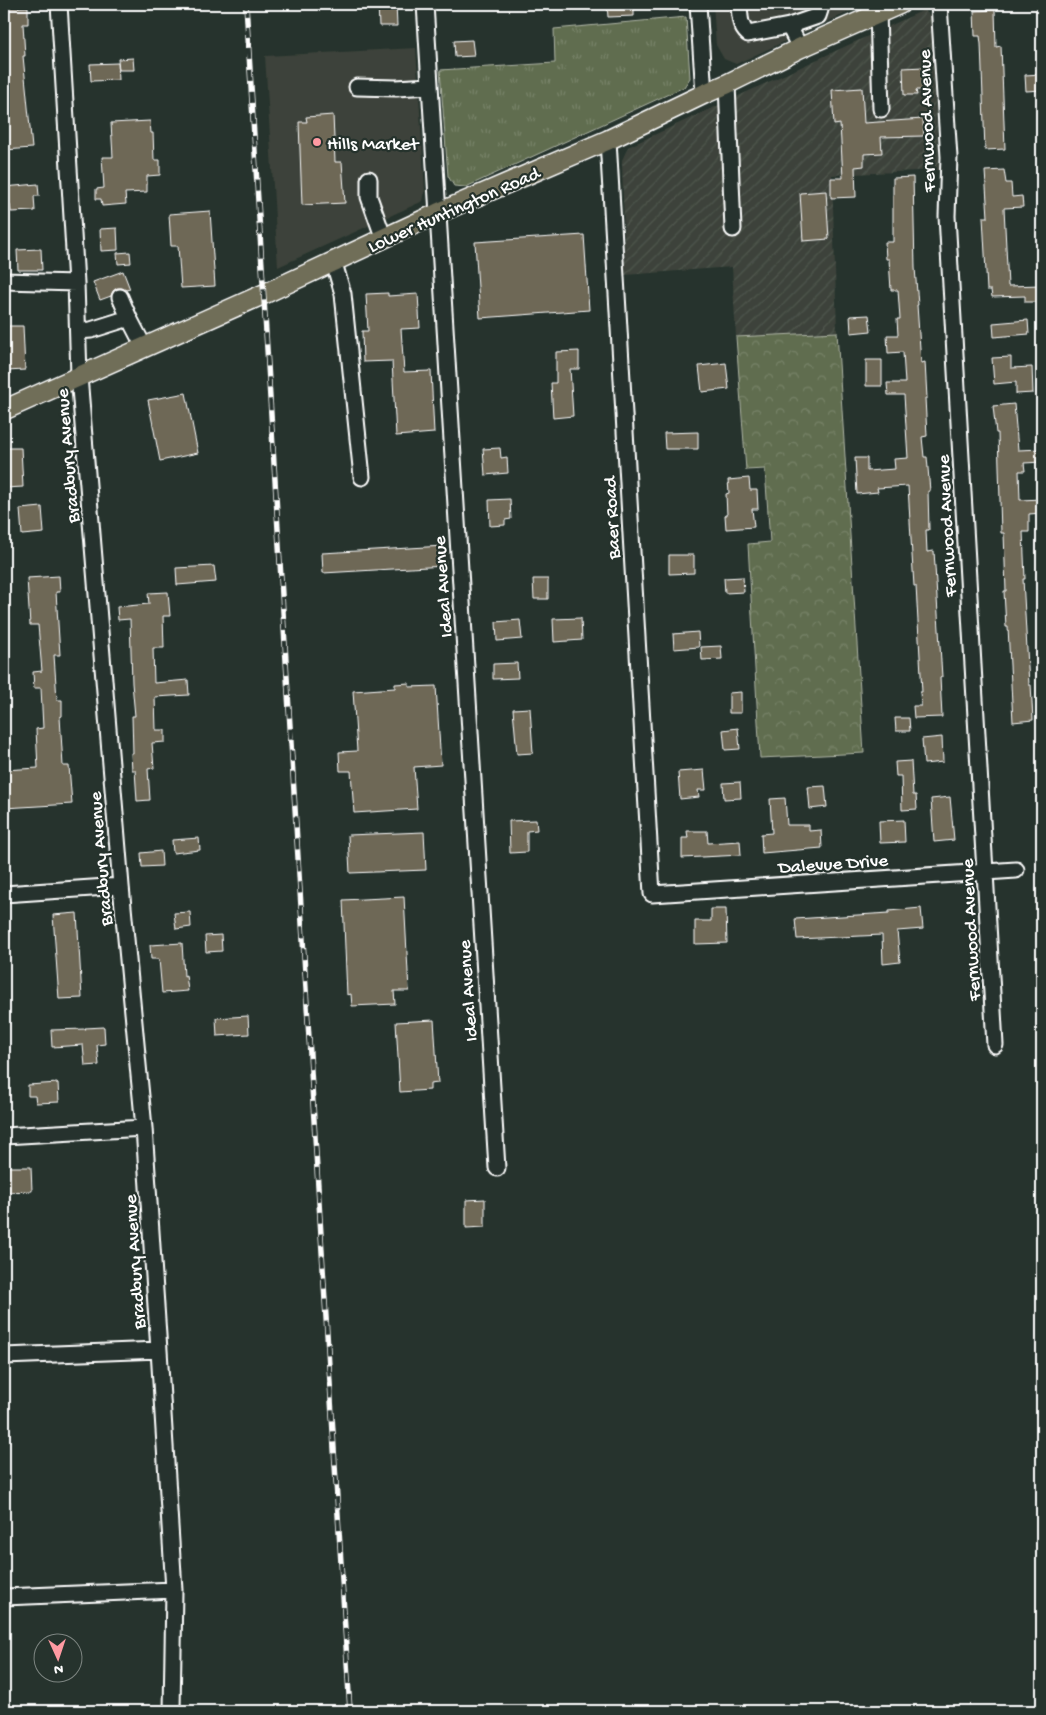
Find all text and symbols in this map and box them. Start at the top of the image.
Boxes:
street label: Fernwood Avenue [915,49,943,193]
place label: Hills Market [327,134,421,157]
marker: Hills Market [311,136,323,148]
street label: Lower Huntington Road [365,162,546,259]
street label: Bradbury Avenue [52,387,87,525]
street label: Fernwood Avenue [933,454,964,599]
street label: Baer Road [600,474,627,561]
street label: Ideal Avenue [429,535,460,638]
street label: Bradbury Avenue [85,790,120,928]
street label: Dalevue Drive [776,850,889,881]
street label: Fernwood Avenue [957,858,988,1003]
street label: Ideal Avenue [454,939,485,1042]
street label: Bradbury Avenue [120,1194,153,1331]
north arrow [32,1632,82,1682]
text: N [54,1660,64,1677]

